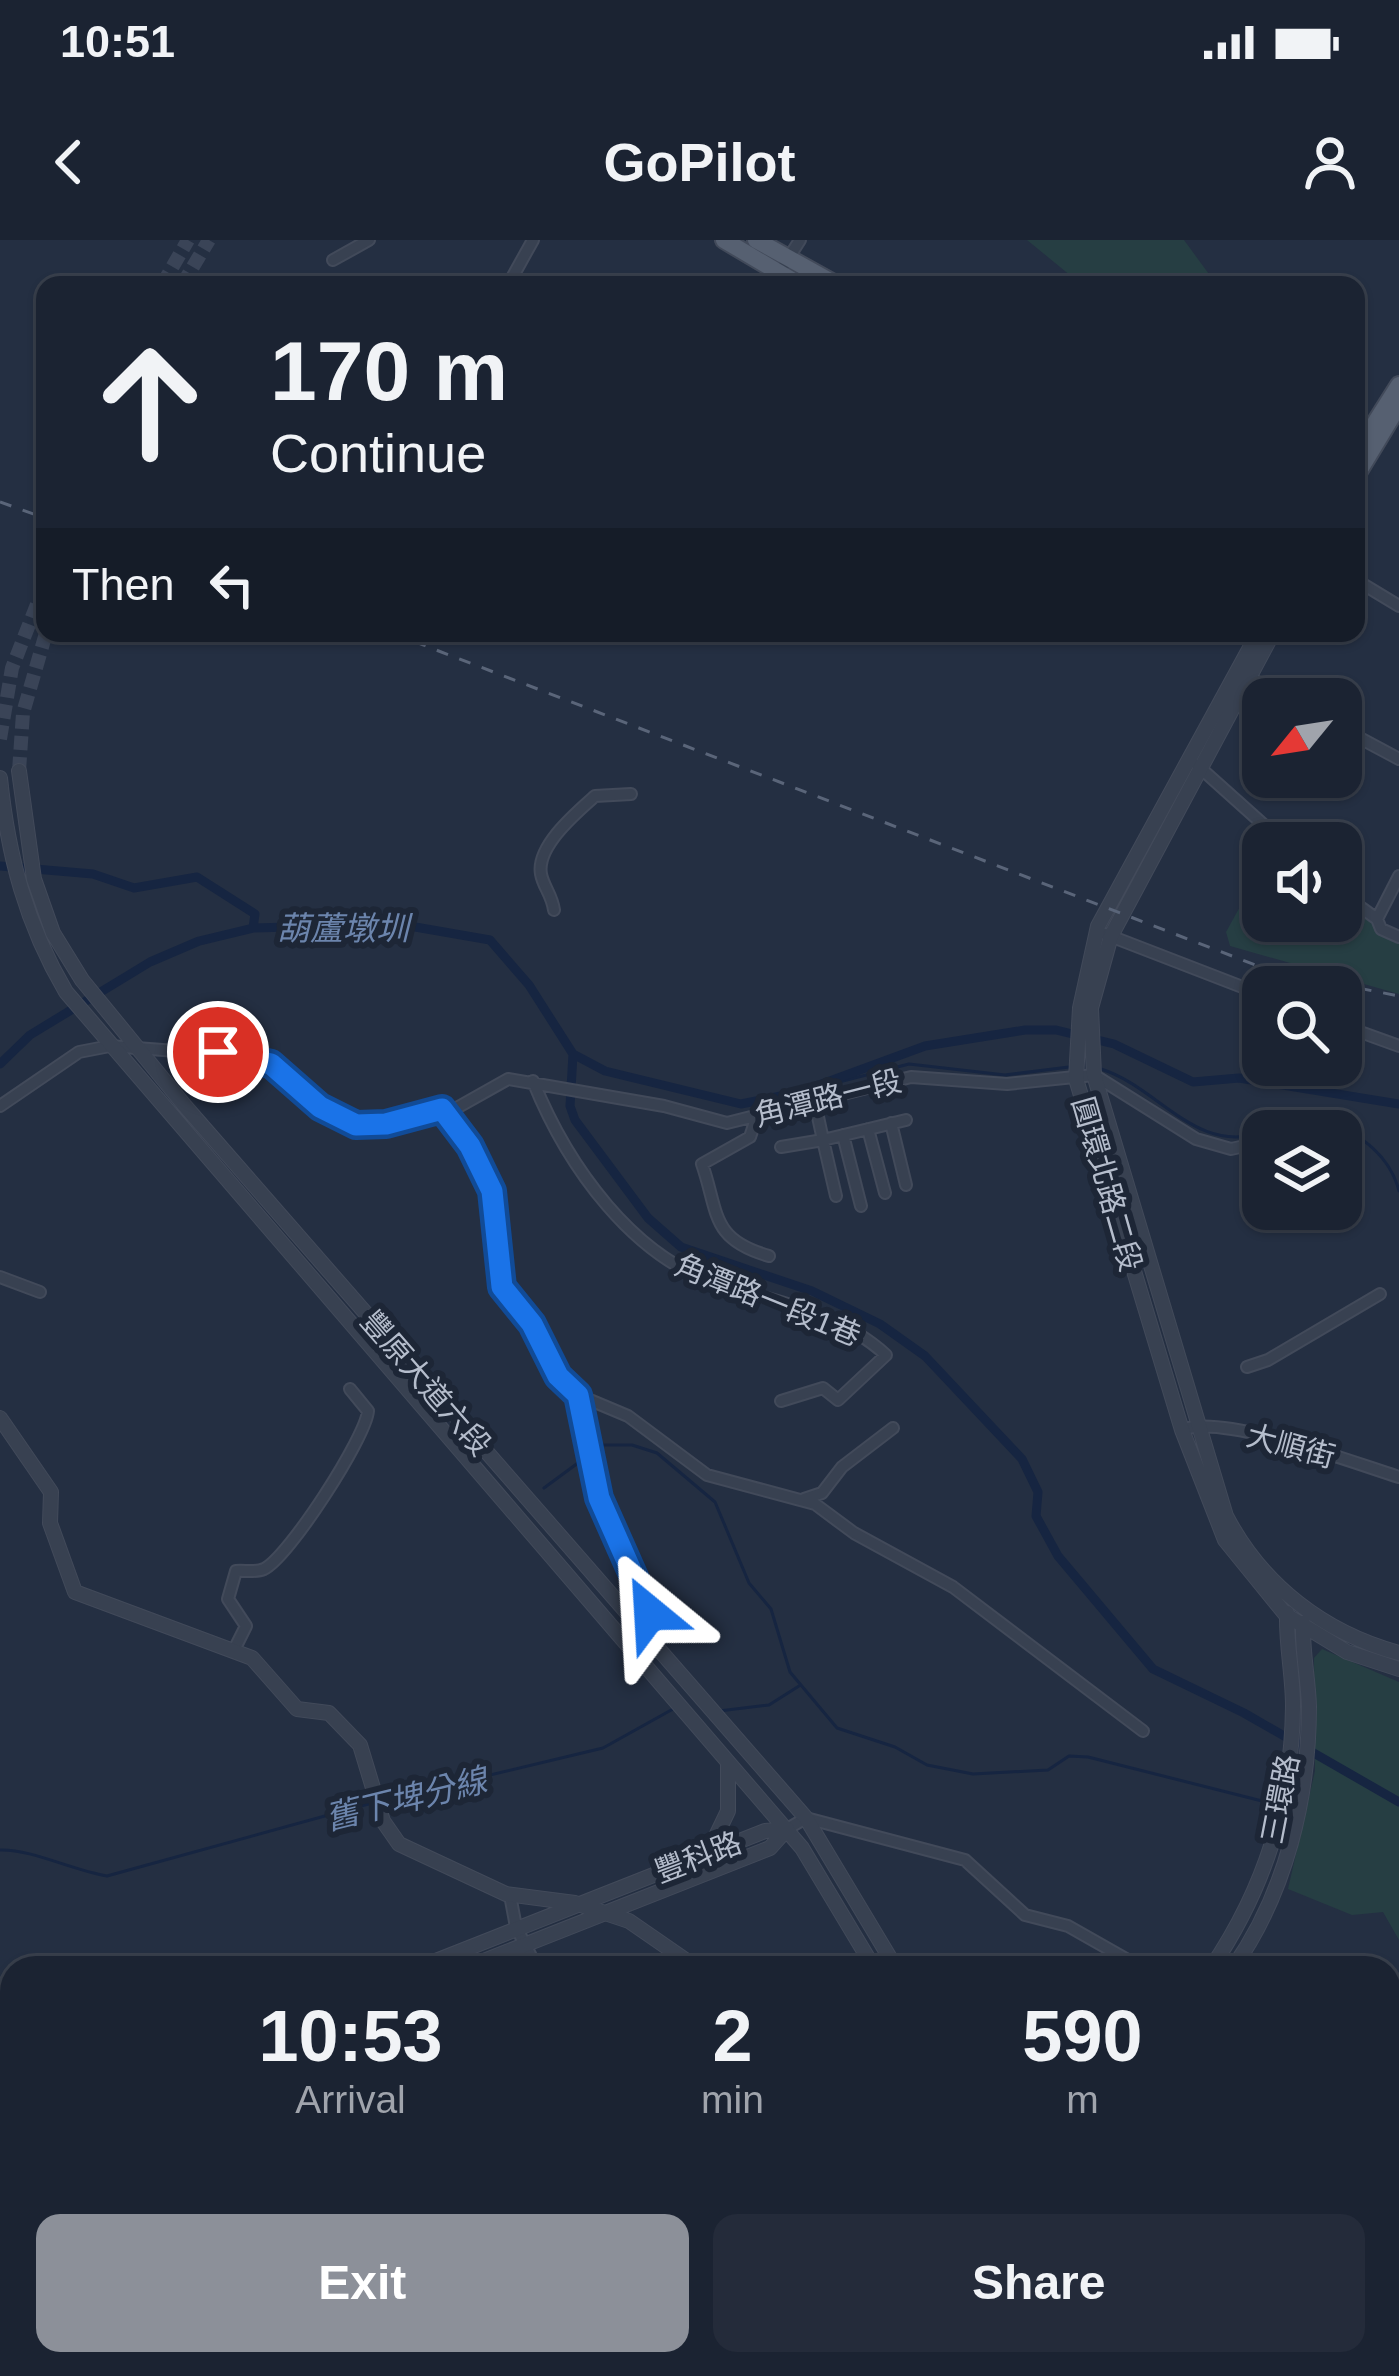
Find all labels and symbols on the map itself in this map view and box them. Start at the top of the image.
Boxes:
north arrow [1242,678,1362,798]
water label: 葫蘆墩圳 [277,910,413,947]
pin [167,1001,269,1103]
street label: 角潭路一段 [751,1064,905,1132]
street label: 圓環北路二段 [1066,1093,1148,1275]
street label: 角潭路一段1巷 [671,1248,865,1352]
street label: 豐原大道六段 [355,1304,497,1462]
street label: 大順街 [1243,1418,1339,1474]
position arrow [587,1550,713,1676]
street label: 三環路 [1255,1752,1305,1846]
water label: 舊下埤分線 [321,1760,494,1837]
street label: 豐科路 [650,1825,746,1889]

